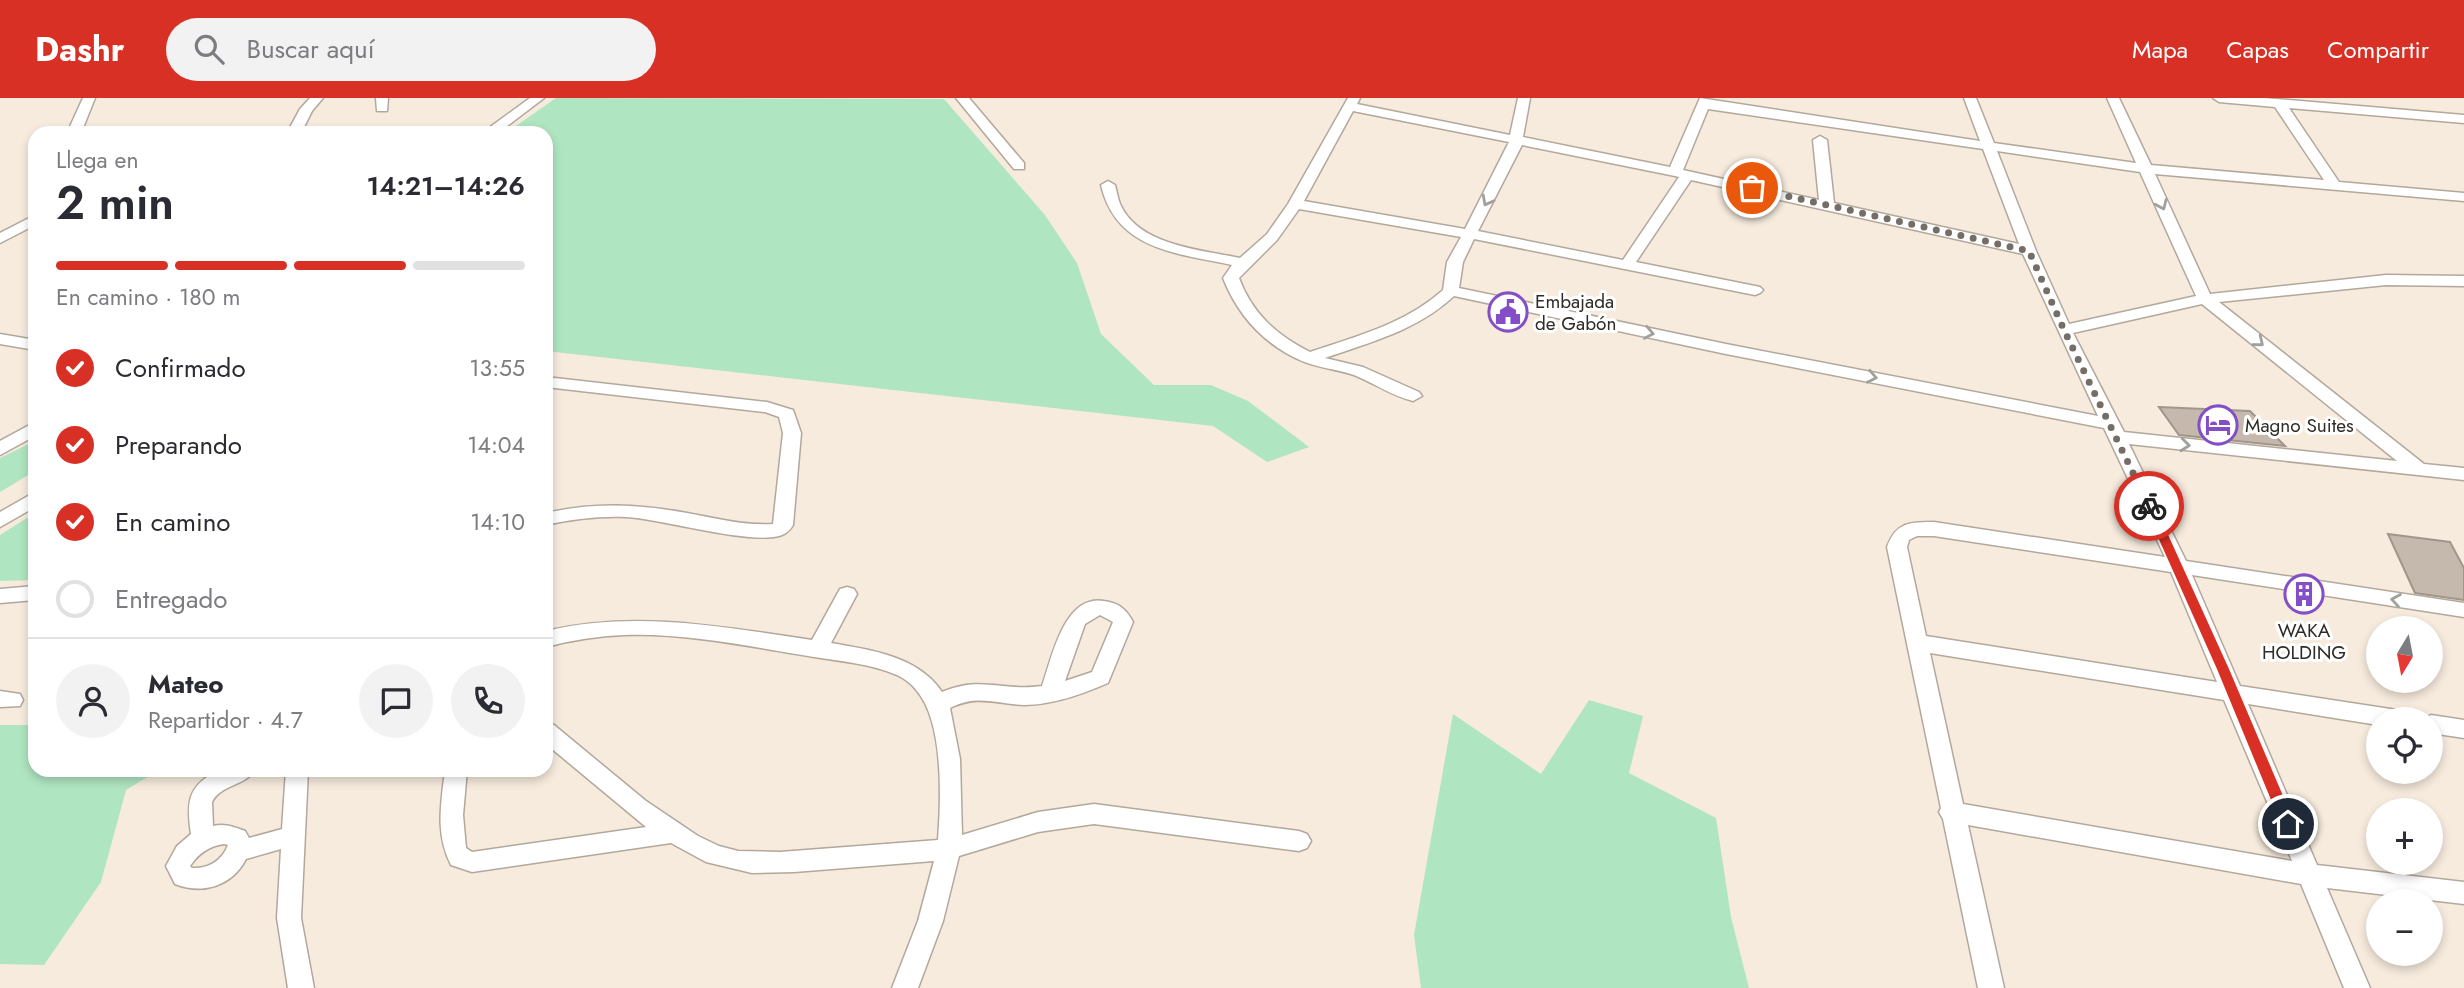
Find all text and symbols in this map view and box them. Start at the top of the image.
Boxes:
search box [166,18,656,81]
text: Dashr [35,26,124,73]
icon: search [190,30,228,68]
text: Buscar aquí [246,30,374,68]
text: Mapa [2132,32,2188,67]
text: Capas [2226,32,2289,67]
text: Compartir [2327,32,2429,67]
text: Llega en [56,143,138,177]
pin [1722,158,1782,218]
text: 14:21–14:26 [367,167,525,205]
icon: bag [1733,169,1771,207]
text: 2 min [56,170,174,236]
one-way arrow [1482,194,1495,206]
one-way arrow [2154,198,2168,210]
text: En camino · 180 m [56,280,240,314]
place label: Embajada de Gabón [1535,288,1616,337]
public building icon: Embajada de Gabón [1487,291,1529,333]
one-way arrow [1643,325,1655,340]
one-way arrow [2251,333,2263,346]
icon: check [56,349,94,387]
text: Confirmado [115,349,246,387]
text: 13:55 [469,351,525,385]
one-way arrow [1866,369,1878,384]
hotel icon: Magno Suites [2197,404,2239,446]
place label: Magno Suites [2245,412,2354,439]
icon: check [56,426,94,464]
text: Preparando [115,426,242,464]
text: 14:04 [467,428,525,462]
one-way arrow [2179,437,2191,452]
courier [2114,471,2184,541]
icon: bike [2130,487,2168,525]
icon: check [56,503,94,541]
text: En camino [115,503,231,541]
text: 14:10 [470,505,525,539]
building icon: WAKA HOLDING [2283,573,2325,615]
text: Entregado [115,580,227,618]
one-way arrow [2391,593,2402,608]
north arrow [2366,616,2443,693]
map controls [2366,616,2443,966]
place label: WAKA HOLDING [2262,617,2346,666]
button: person [56,664,130,738]
button: chat [359,664,433,738]
button: phone [451,664,525,738]
text: Mateo [148,665,224,703]
text: Repartidor · 4.7 [148,703,303,737]
button: locate [2366,707,2443,784]
pin [2258,794,2318,854]
button: + [2366,798,2443,875]
icon: home [2269,805,2307,843]
button: − [2366,889,2443,966]

